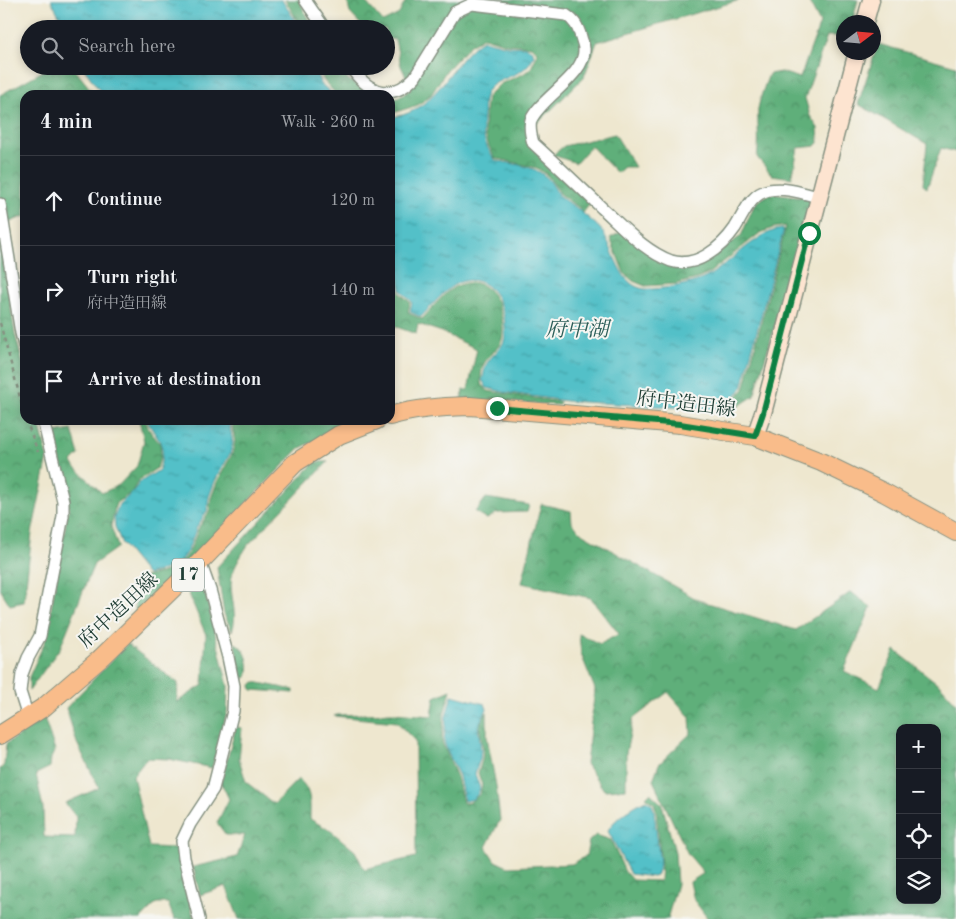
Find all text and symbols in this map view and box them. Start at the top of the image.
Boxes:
north arrow [836,15,881,60]
search box [20,20,395,75]
icon: search [38,34,66,62]
text: Search here [78,38,175,57]
text: 4 min [40,112,93,133]
text: Walk · 260 m [280,115,375,131]
icon: ahead [40,187,68,215]
text: Continue [87,191,162,210]
text: 120 m [330,193,375,209]
route start [798,222,821,245]
text: Turn right [87,269,177,288]
icon: right [40,277,68,305]
text: 140 m [330,283,375,299]
text: 府中造田線 [87,296,167,312]
water label: 府中湖 [546,318,612,341]
icon: arrive [40,367,68,395]
text: Arrive at destination [87,371,261,390]
street label: 府中造田線 [635,387,737,421]
route end [486,397,509,420]
road number: 17 [172,558,204,592]
street label: 府中造田線 [74,568,162,652]
map controls [896,724,941,904]
button: + [896,724,941,769]
button: − [896,769,941,814]
button: locate [896,814,941,859]
button: layers [896,859,941,904]

